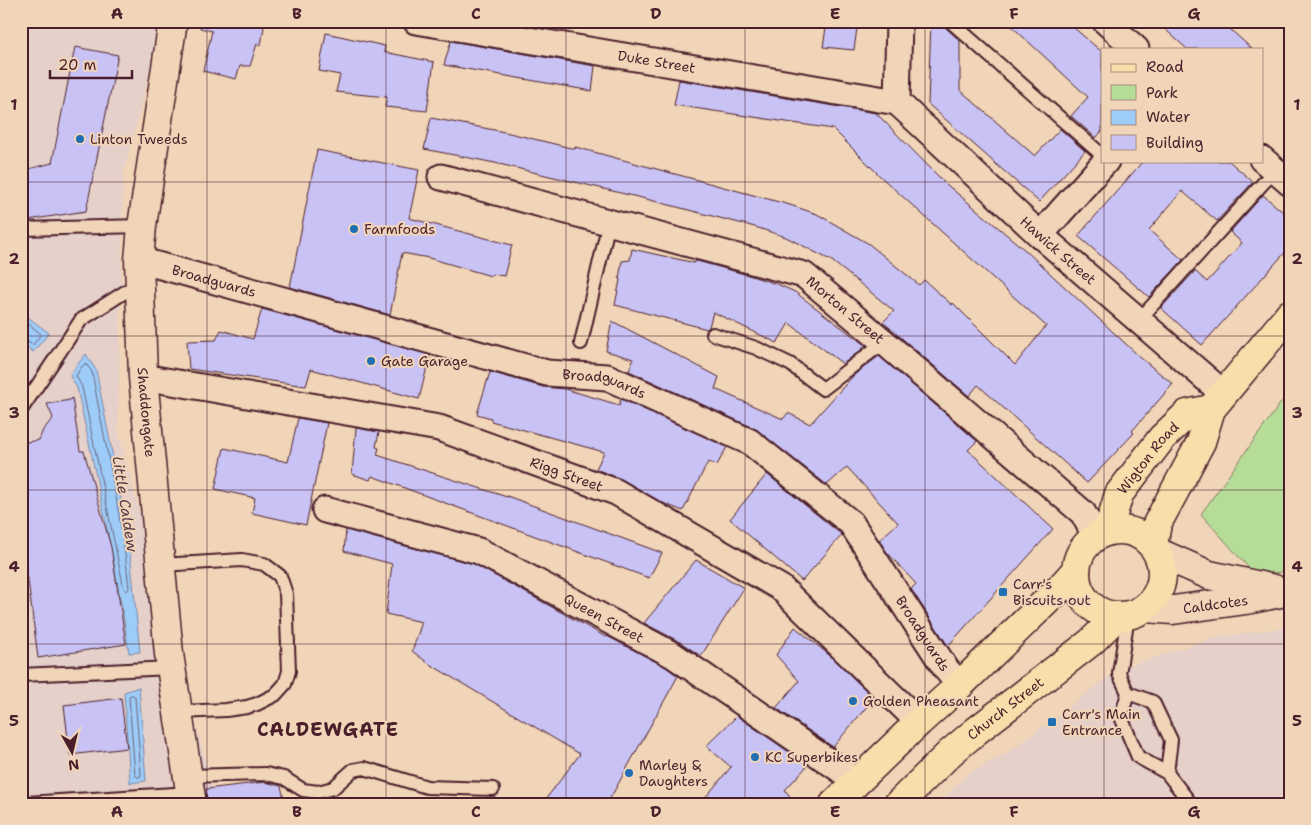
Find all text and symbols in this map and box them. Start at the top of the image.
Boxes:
text: A [111,3,123,24]
text: B [292,3,302,24]
text: C [471,3,481,24]
text: D [650,3,662,24]
text: E [830,3,840,24]
text: F [1009,3,1019,24]
text: G [1188,3,1201,24]
street label: Duke Street [616,46,697,77]
scale bar [50,48,132,80]
legend [1101,48,1264,162]
text: 20 m [58,55,97,75]
text: Road [1146,57,1184,77]
text: Park [1146,83,1178,103]
text: 1 [10,94,18,115]
text: 1 [1293,94,1301,115]
text: Water [1146,107,1190,127]
place label: Linton Tweeds [90,130,188,148]
marker: Linton Tweeds [74,133,86,145]
text: Building [1146,133,1203,153]
street label: Hawick Street [1016,212,1100,288]
place label: Farmfoods [364,220,435,238]
marker: Farmfoods [348,223,360,235]
text: 2 [8,248,20,269]
text: 2 [1291,248,1303,269]
street label: Broadguards [170,261,258,301]
street label: Morton Street [803,272,888,348]
place label: Gate Garage [381,352,468,370]
marker: Gate Garage [365,355,377,367]
street label: Broadguards [562,365,649,403]
street label: Shaddongate [134,367,159,458]
text: 3 [8,402,20,423]
text: 3 [1291,402,1303,423]
street label: Wigton Road [1113,418,1183,498]
street label: Rigg Street [528,453,606,496]
water label: Little Caldew [108,455,143,554]
text: 4 [8,556,20,577]
text: 4 [1291,556,1303,577]
place label: Carr's Biscuits out [1013,575,1091,609]
marker: Carr's Biscuits out [997,586,1009,598]
street label: Queen Street [561,589,647,647]
street label: Caldcotes [1182,591,1249,618]
street label: Broadguards [892,592,954,675]
street label: Church Street [963,673,1047,744]
place label: Golden Pheasant [863,692,979,710]
marker: Golden Pheasant [847,695,859,707]
place label: Carr's Main Entrance [1062,705,1141,739]
text: 5 [9,710,19,731]
text: 5 [1292,710,1302,731]
marker: Carr's Main Entrance [1046,716,1058,728]
district label: CALDEWGATE [257,717,399,742]
north arrow [48,728,98,778]
place label: KC Superbikes [765,748,858,766]
marker: KC Superbikes [749,751,761,763]
text: N [67,755,81,775]
place label: Marley & Daughters [639,756,708,790]
marker: Marley & Daughters [623,767,635,779]
text: A [111,801,123,822]
text: B [292,801,302,822]
text: C [471,801,481,822]
text: D [650,801,662,822]
text: E [830,801,840,822]
text: F [1009,801,1019,822]
text: G [1188,801,1201,822]

